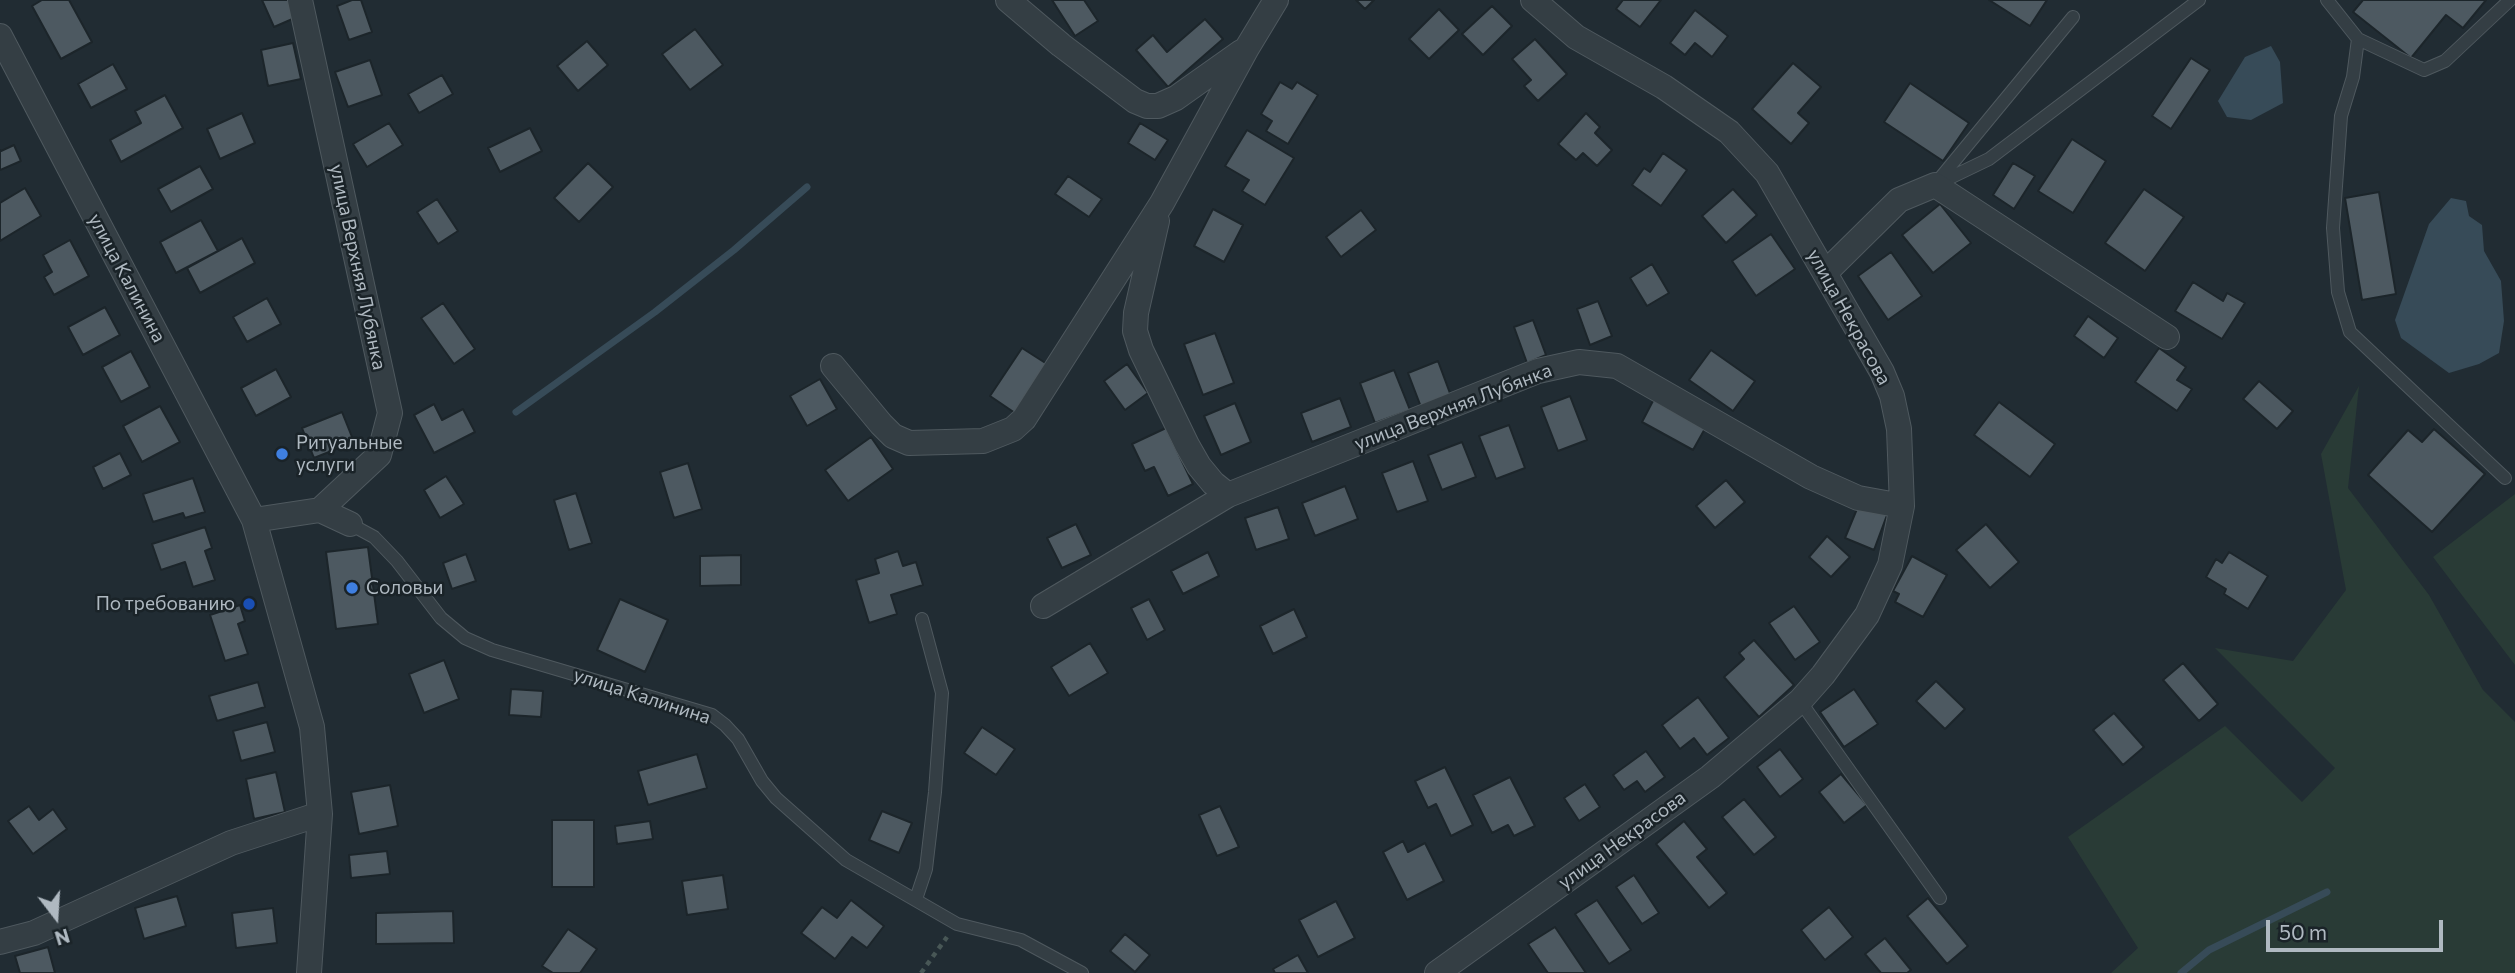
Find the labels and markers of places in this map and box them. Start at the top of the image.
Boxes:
place label: Ритуальные услуги [296,432,403,476]
marker: Ритуальные услуги [274,446,290,462]
place label: Соловьи [366,577,443,599]
marker: Соловьи [344,580,360,596]
place label: По требованию [96,593,235,615]
marker: По требованию [241,596,257,612]

